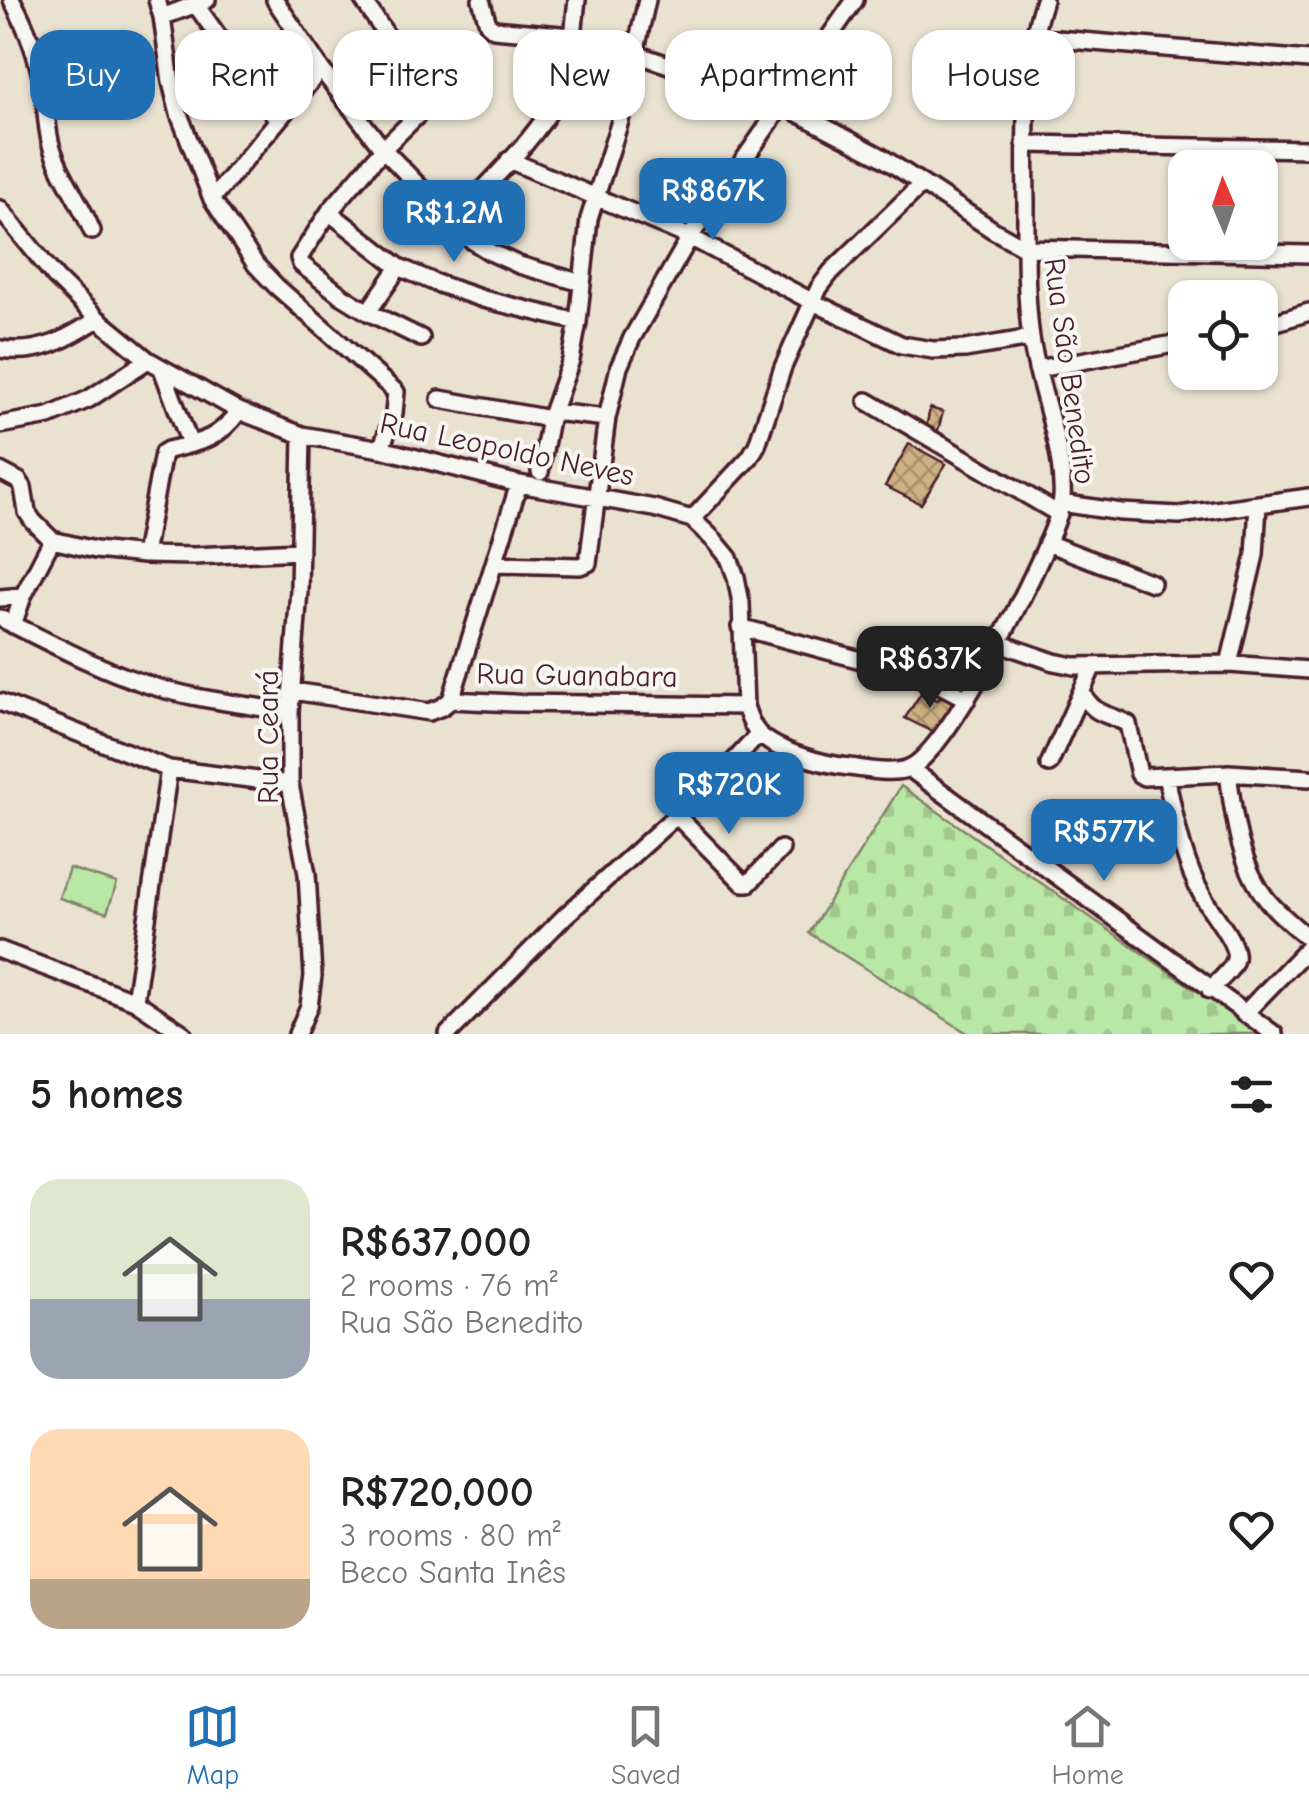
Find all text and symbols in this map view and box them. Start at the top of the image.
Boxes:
chip: Buy [30,30,155,120]
chip: Rent [175,30,313,120]
chip: Filters [333,30,493,120]
chip: New [513,30,645,120]
chip: Apartment [665,30,892,120]
chip: House [912,30,1075,120]
north arrow [1168,150,1278,260]
map controls [1168,150,1278,390]
pin: R$867K [632,158,794,243]
text: R$867K [661,172,765,209]
pin: R$1.2M [373,180,535,265]
text: R$1.2M [405,194,503,231]
street label: Rua São Benedito [1036,256,1103,486]
button: locate [1168,280,1278,390]
street label: Rua Leopoldo Neves [377,406,637,493]
pin: R$637K [849,626,1011,711]
text: R$637K [879,640,981,677]
street label: Rua Guanabara [476,656,678,695]
street label: Rua Ceará [251,670,286,804]
pin: R$720K [648,752,810,837]
text: R$720K [677,766,781,803]
pin: R$577K [1023,799,1185,884]
text: R$577K [1053,813,1155,850]
icon: filters [1224,1067,1279,1122]
text: 5 homes [30,1070,183,1119]
text: R$637,000 [340,1218,531,1267]
icon: home [110,1219,230,1339]
icon: heart [1224,1252,1279,1307]
text: 2 rooms · 76 m² [340,1267,558,1304]
text: Rua São Benedito [340,1304,583,1341]
text: R$720,000 [340,1468,534,1517]
icon: home [110,1469,230,1589]
icon: heart [1224,1502,1279,1557]
text: 3 rooms · 80 m² [340,1517,561,1554]
text: Beco Santa Inês [340,1554,566,1591]
tab: Map [185,1699,240,1791]
tab: Saved [611,1699,681,1791]
tab: Home [1051,1699,1124,1791]

